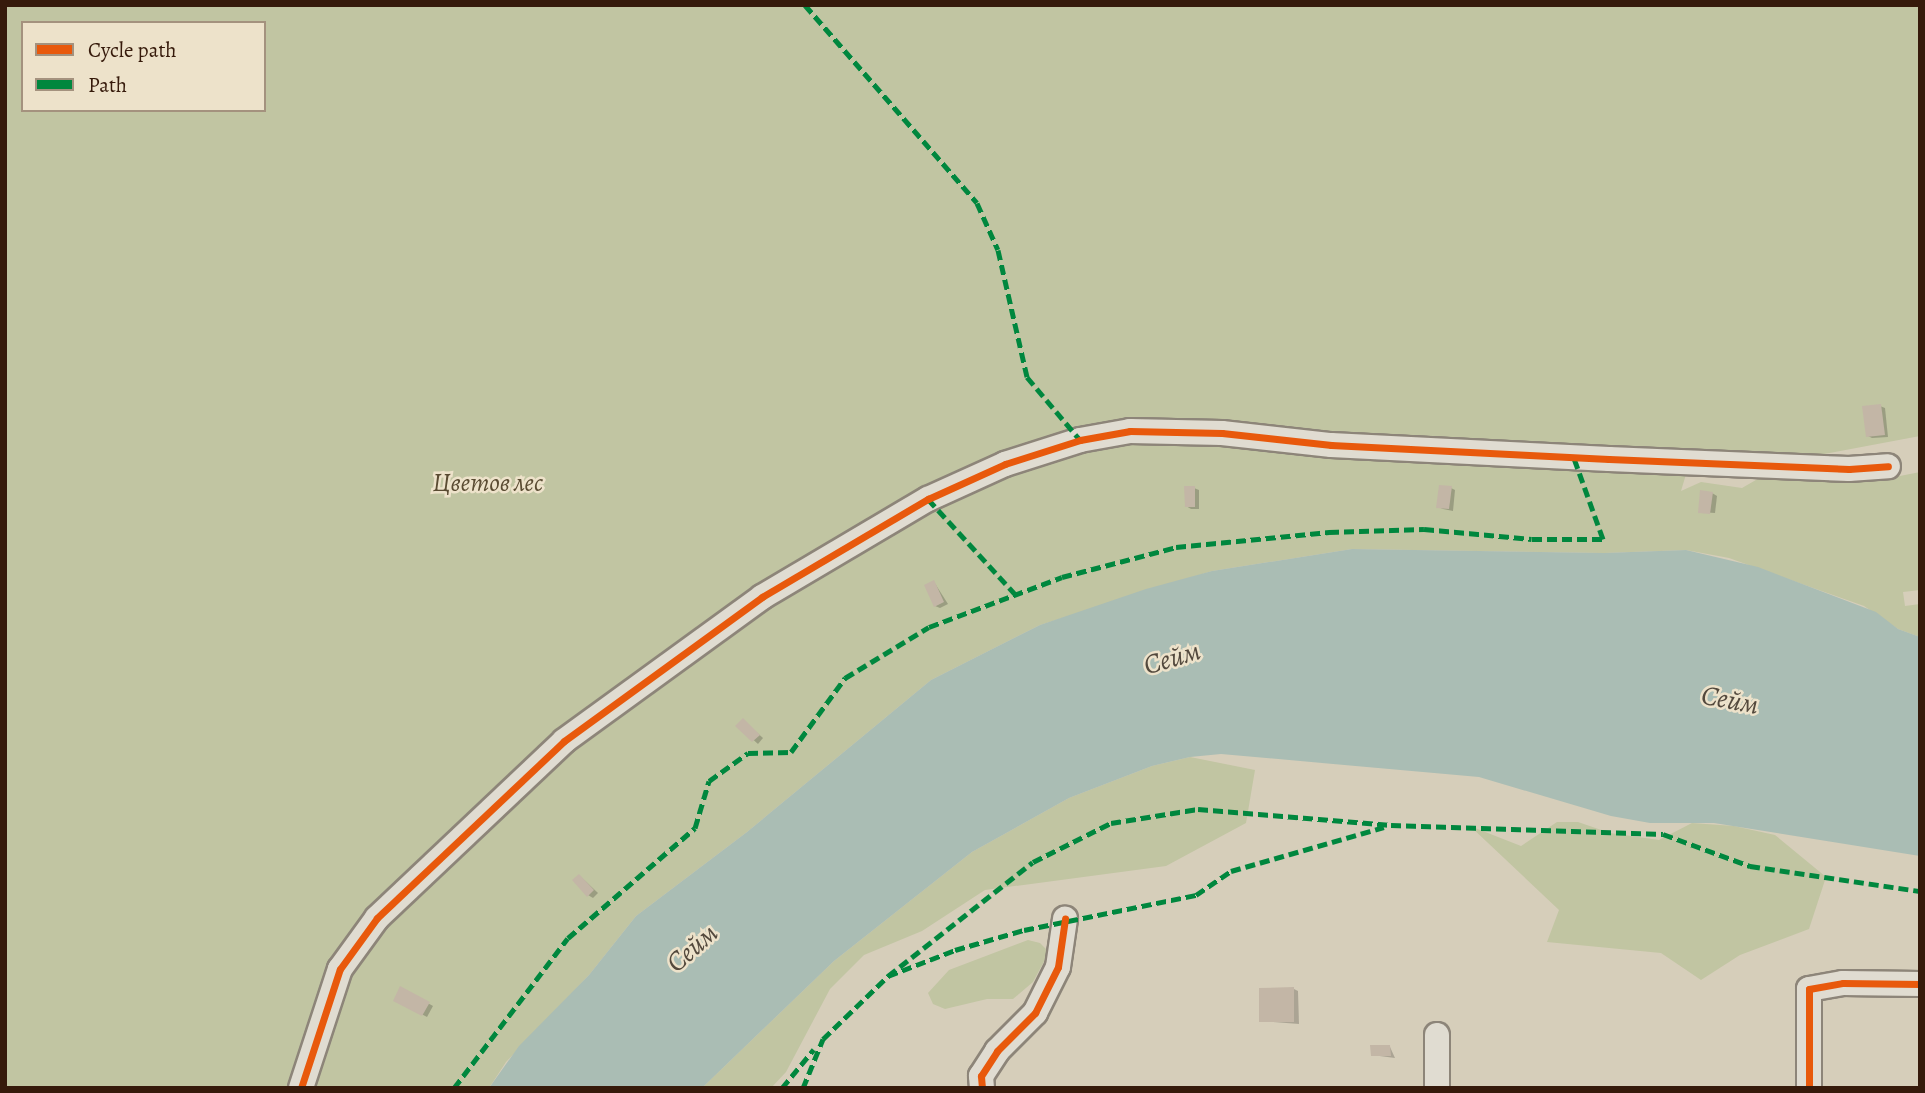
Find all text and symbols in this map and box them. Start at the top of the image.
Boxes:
legend [21,21,266,112]
text: Cycle path [88,36,177,64]
text: Path [88,71,127,99]
park label: Цветов лес [433,467,543,499]
water label: Сейм [1140,634,1204,682]
water label: Сейм [1699,678,1761,722]
water label: Сейм [659,916,725,980]

